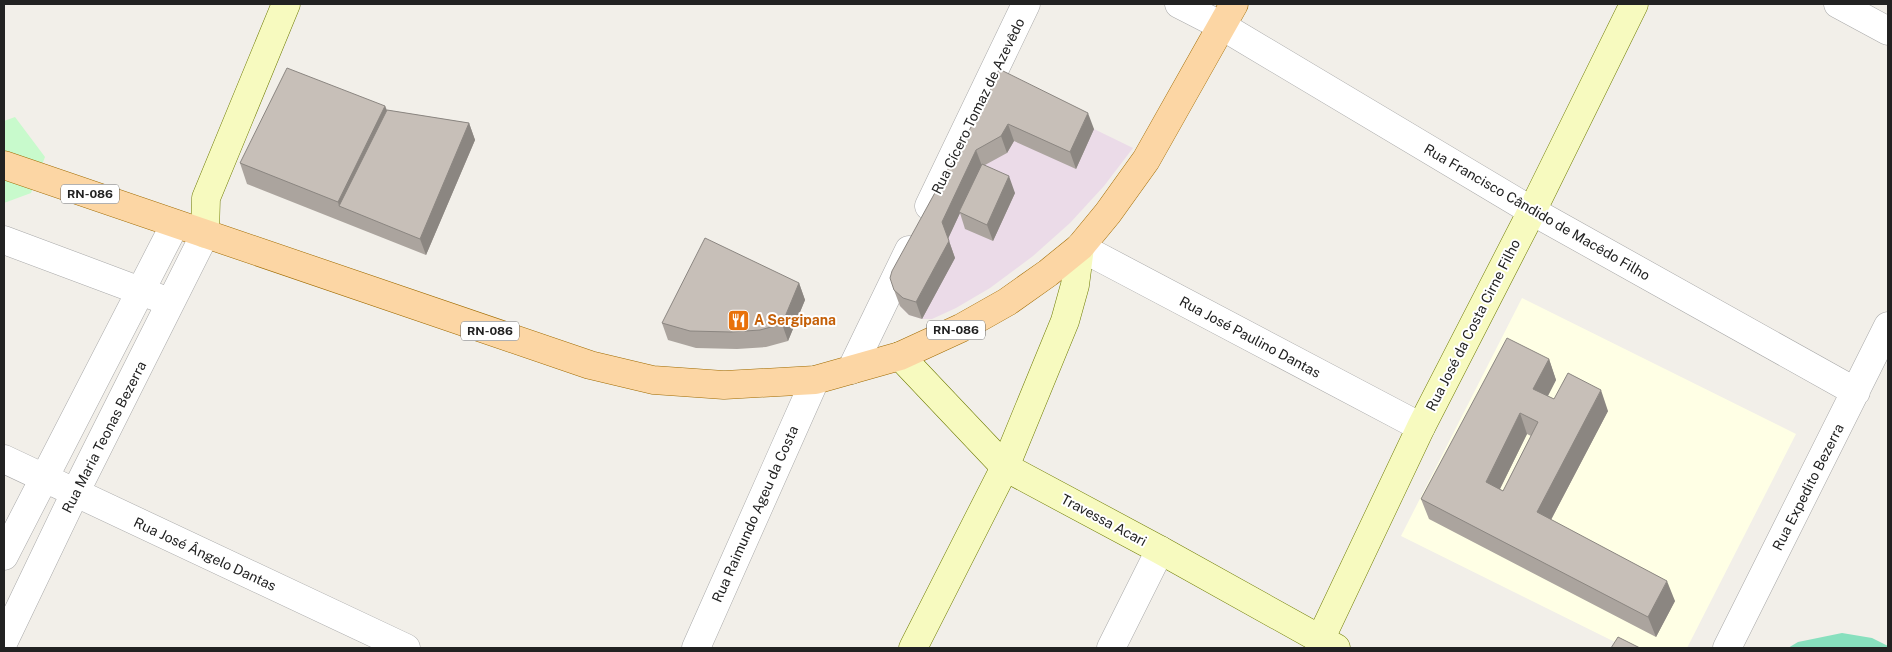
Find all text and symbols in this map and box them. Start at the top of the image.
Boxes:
street label: Rua Cícero Tomaz de Azevêdo [928,15,1028,197]
street label: Rua Francisco Cândido de Macêdo Filho [1421,140,1653,284]
road number: RN-086 [61,184,119,203]
street label: Rua José da Costa Cirne Filho [1423,236,1523,414]
street label: Rua José Paulino Dantas [1177,293,1323,381]
restaurant icon: A Sergipana [726,308,750,332]
place label: A Sergipana [754,312,836,328]
road number: RN-086 [927,320,985,340]
road number: RN-086 [461,322,519,341]
street label: Rua Maria Teonas Bezerra [59,358,149,516]
street label: Rua Expedito Bezerra [1769,421,1847,553]
street label: Rua Raimundo Ageu da Costa [709,423,801,605]
street label: Travessa Acari [1058,491,1150,549]
street label: Rua José Ângelo Dantas [131,513,279,594]

